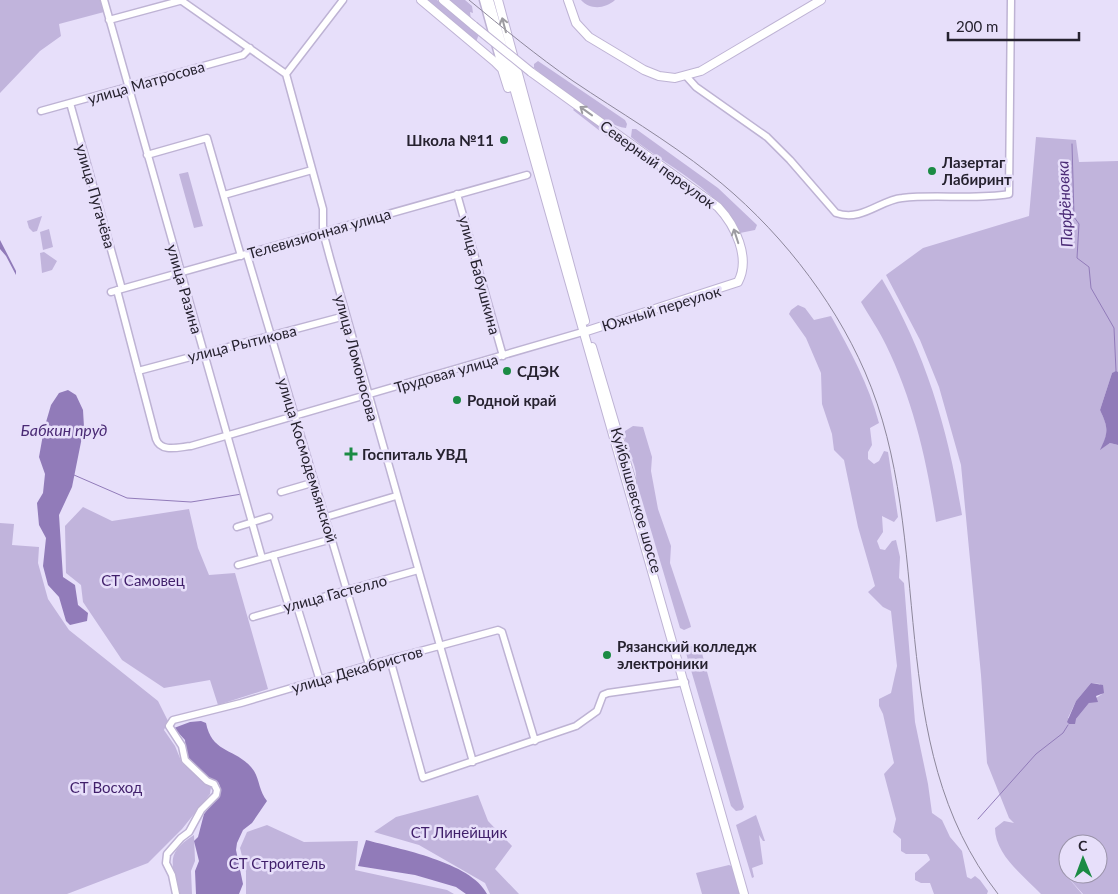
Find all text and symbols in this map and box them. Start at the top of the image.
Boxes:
scale bar [948,10,1079,42]
text: 200 m [956,17,998,35]
one-way arrow [499,18,509,34]
street label: улица Матросова [85,57,207,107]
one-way arrow [579,106,593,116]
street label: Северный переулок [597,116,719,212]
place label: Школа №11 [406,131,494,149]
marker: Школа №11 [498,134,510,146]
street label: улица Пугачёва [73,142,119,250]
place label: Лазертаг Лабиринт [941,153,1012,188]
water label: Парфёновка [1052,160,1076,248]
marker: Лазертаг Лабиринт [926,165,938,177]
street label: Телевизионная улица [245,204,393,262]
street label: улица Бабушкина [455,214,505,336]
one-way arrow [731,228,740,244]
street label: улица Разина [164,242,206,336]
street label: Южный переулок [599,281,723,335]
street label: улица Ломоносова [331,293,383,423]
street label: улица Рытикова [186,321,298,365]
street label: Трудовая улица [392,350,500,396]
place label: СДЭК [517,362,560,380]
marker: СДЭК [501,365,513,377]
street label: улица Космодемьянской [274,376,342,544]
place label: Родной край [467,391,556,409]
marker: Родной край [451,394,463,406]
water label: Бабкин пруд [20,420,108,439]
street label: Куйбышевское шоссе [608,425,666,575]
place label: Госпиталь УВД [362,445,467,463]
marker: Госпиталь УВД [344,447,358,461]
park label: СТ Самовец [101,571,185,589]
street label: улица Гастелло [281,571,389,615]
place label: Рязанский колледж электроники [617,637,758,672]
street label: улица Декабристов [289,642,425,696]
marker: Рязанский колледж электроники [601,649,613,661]
park label: СТ Восход [70,778,142,796]
park label: СТ Линейщик [411,823,507,841]
north arrow [1058,834,1108,884]
text: С [1078,837,1088,854]
park label: СТ Строитель [229,854,325,872]

